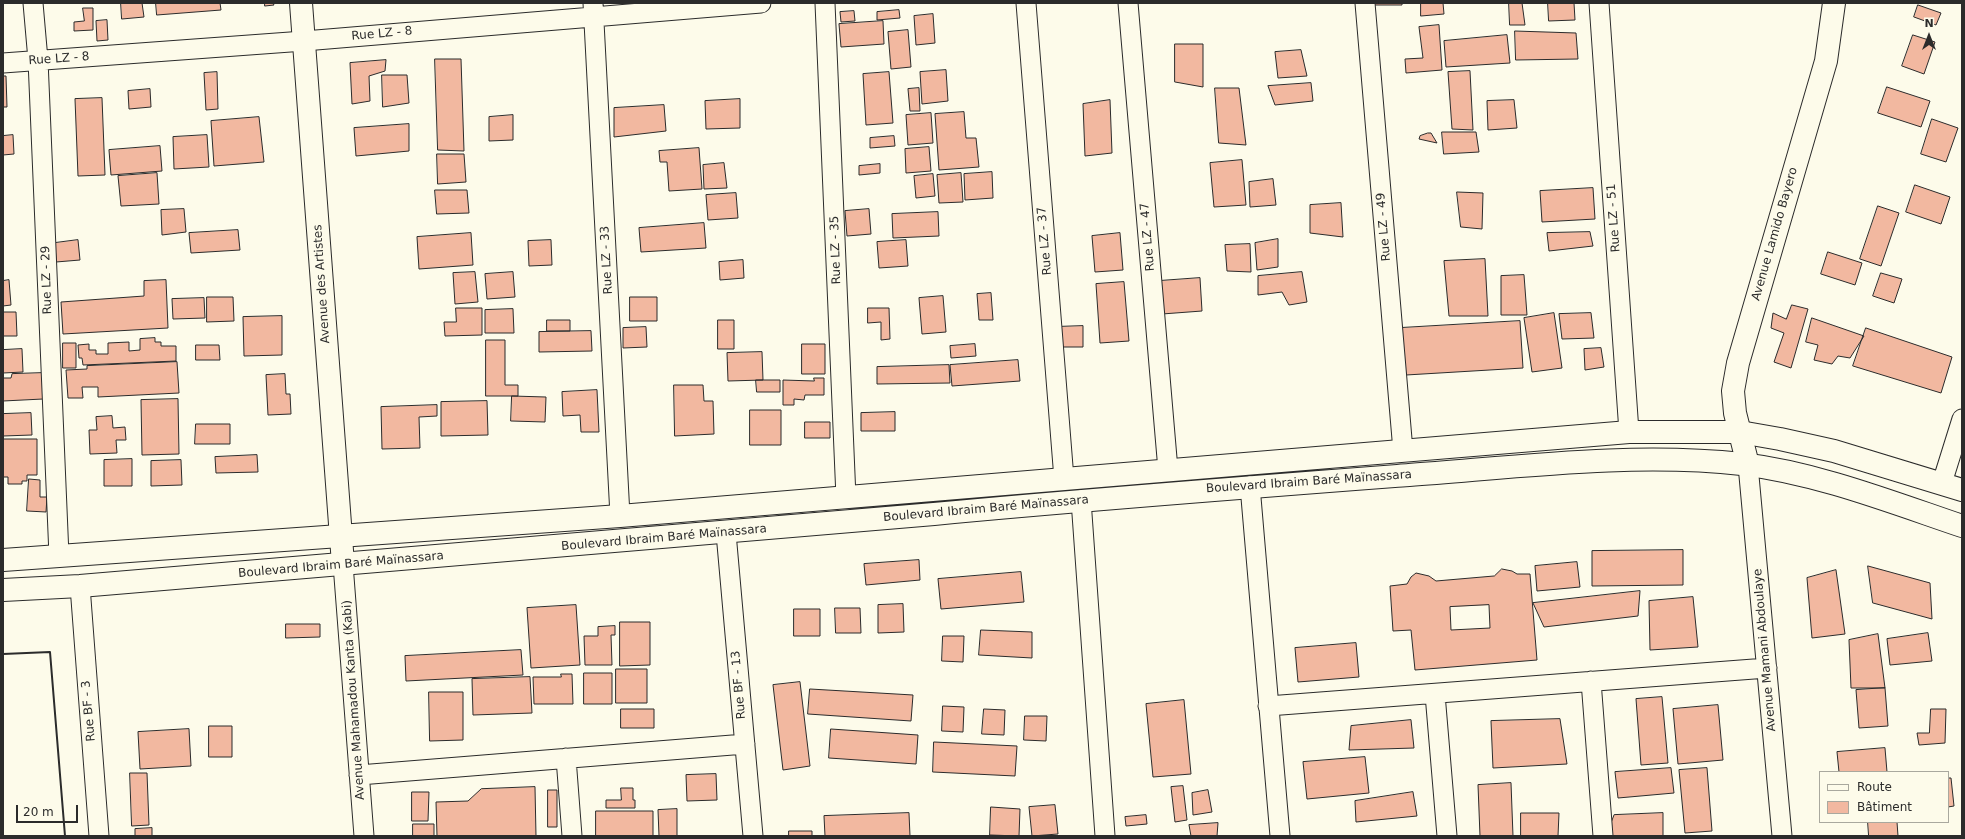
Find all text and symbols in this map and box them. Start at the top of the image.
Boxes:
north arrow [1909,16,1949,56]
text: N [1924,17,1934,30]
street label: Rue LZ - 8 [351,24,413,44]
street label: Rue LZ - 8 [28,50,90,68]
street label: Avenue Lamido Bayero [1749,166,1801,302]
street label: Rue LZ - 51 [1604,183,1624,253]
street label: Rue LZ - 49 [1374,192,1394,262]
street label: Rue LZ - 47 [1138,202,1158,272]
street label: Rue LZ - 37 [1035,206,1055,276]
street label: Rue LZ - 35 [828,215,844,285]
street label: Avenue des Artistes [311,224,333,344]
street label: Rue LZ - 33 [598,225,616,295]
street label: Rue LZ - 29 [39,245,55,315]
street label: Boulevard Ibraim Baré Maïnassara [1206,468,1412,496]
street label: Boulevard Ibraim Baré Maïnassara [883,493,1089,525]
street label: Boulevard Ibraim Baré Maïnassara [561,522,767,554]
street label: Boulevard Ibraim Baré Maïnassara [238,549,444,581]
street label: Avenue Mamani Abdoulaye [1751,568,1779,732]
street label: Avenue Mahamadou Kanta (Kabi) [340,600,368,800]
street label: Rue BF - 13 [729,650,749,720]
street label: Rue BF - 3 [79,680,99,742]
legend [1819,771,1949,823]
text: Route [1857,780,1892,794]
scale bar [18,797,80,823]
text: Bâtiment [1857,800,1912,814]
text: 20 m [23,805,54,819]

